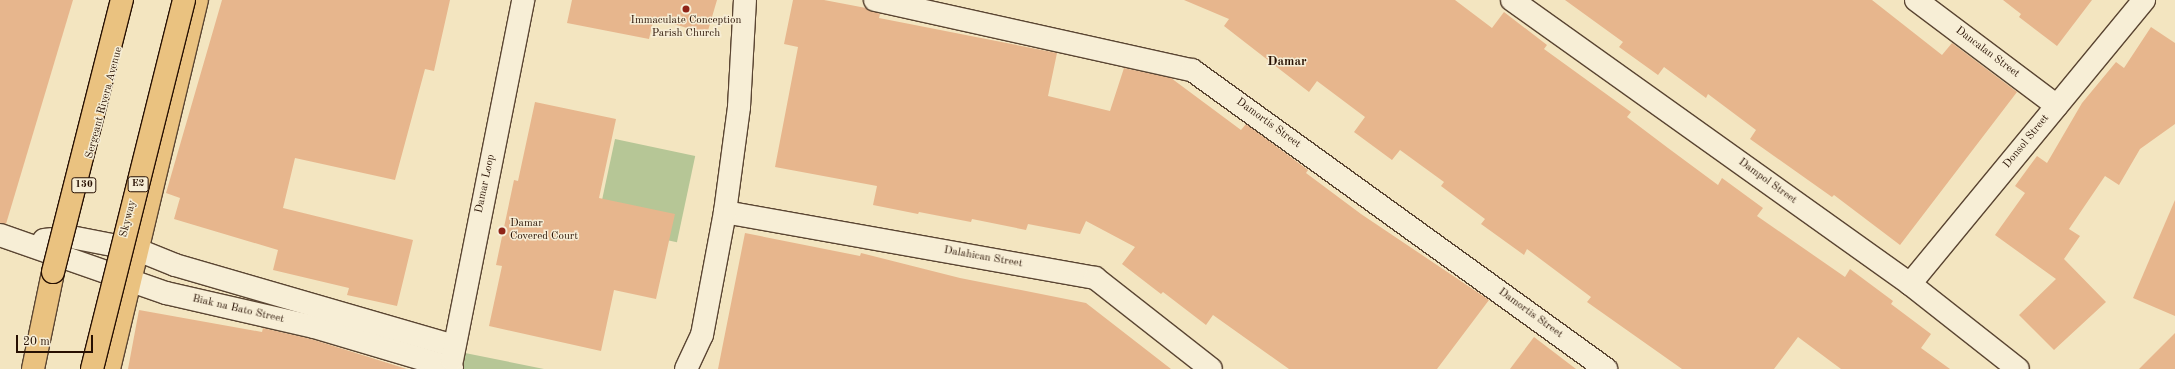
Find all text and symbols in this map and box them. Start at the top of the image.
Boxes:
marker: Immaculate Conception Parish Church [681,4,691,14]
place label: Immaculate Conception Parish Church [631,15,741,41]
street label: Dancalan Street [1952,25,2022,81]
street label: Sergeant Rivera Avenue [84,46,126,160]
district label: Damar [1267,54,1307,70]
street label: Damortis Street [1233,96,1303,152]
street label: Donsol Street [2001,112,2053,172]
street label: Damar Loop [473,153,499,215]
street label: Dampol Street [1735,156,1799,208]
road number: E2 [127,176,149,192]
road number: 130 [71,177,97,193]
street label: Skyway [118,199,140,239]
place label: Damar Covered Court [510,218,578,244]
marker: Damar Covered Court [497,226,507,236]
street label: Dalahican Street [943,245,1023,271]
street label: Damortis Street [1495,286,1565,342]
street label: Biak na Bato Street [191,293,285,327]
scale bar [18,327,95,353]
text: 20 m [23,336,50,348]

